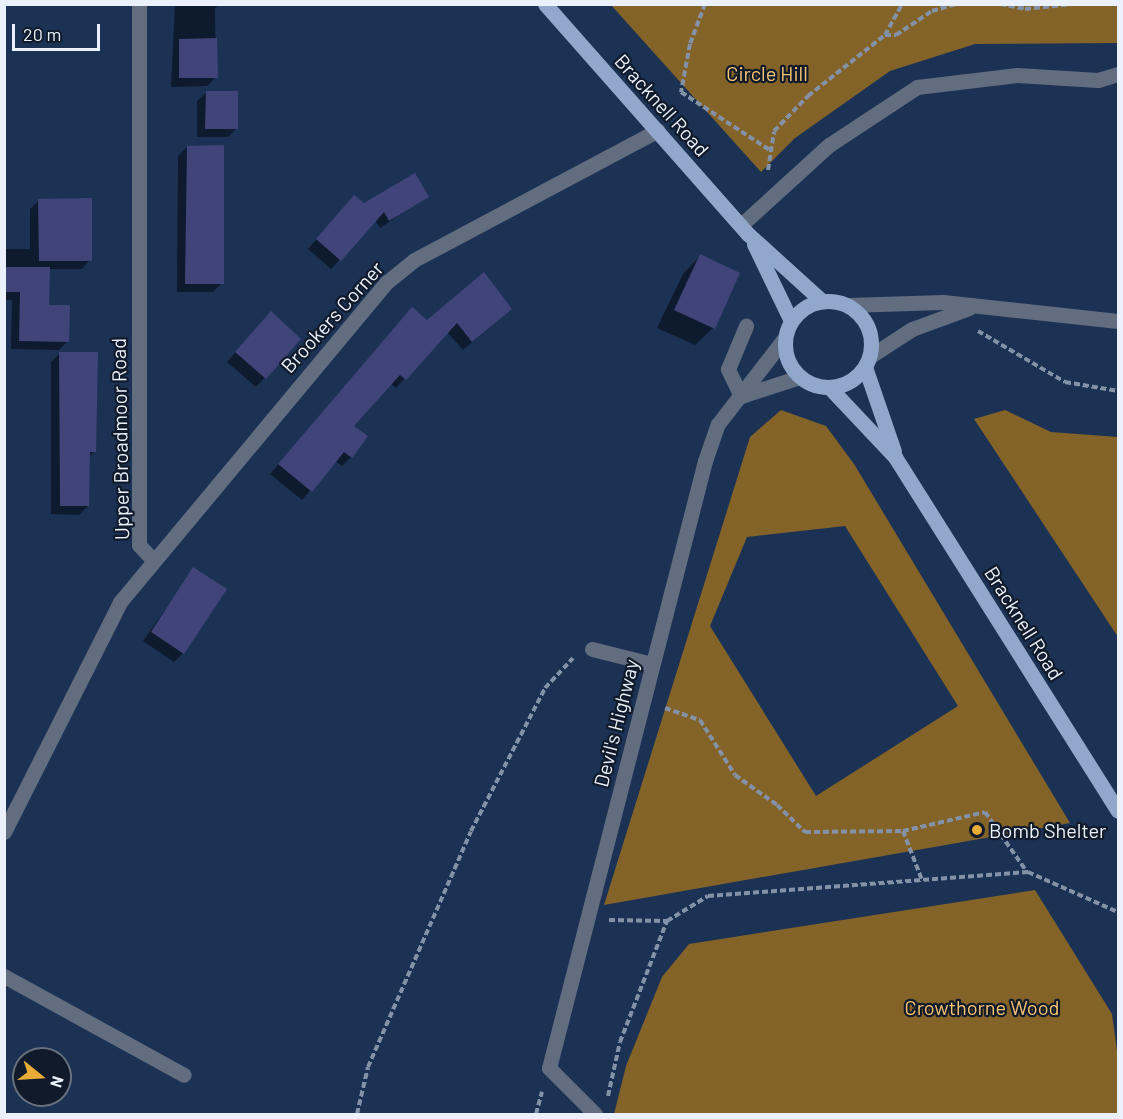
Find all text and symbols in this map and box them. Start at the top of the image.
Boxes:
scale bar [15,12,104,50]
text: 20 m [23,23,61,45]
street label: Bracknell Road [610,49,714,161]
park label: Circle Hill [726,61,808,85]
street label: Brookers Corner [276,256,388,378]
street label: Upper Broadmoor Road [106,338,134,540]
street label: Bracknell Road [980,562,1068,684]
street label: Devil's Highway [589,657,643,789]
place label: Bomb Shelter [989,818,1106,842]
marker: Bomb Shelter [970,823,984,837]
park label: Crowthorne Wood [905,995,1059,1019]
north arrow [12,1047,72,1107]
text: N [47,1074,68,1090]

